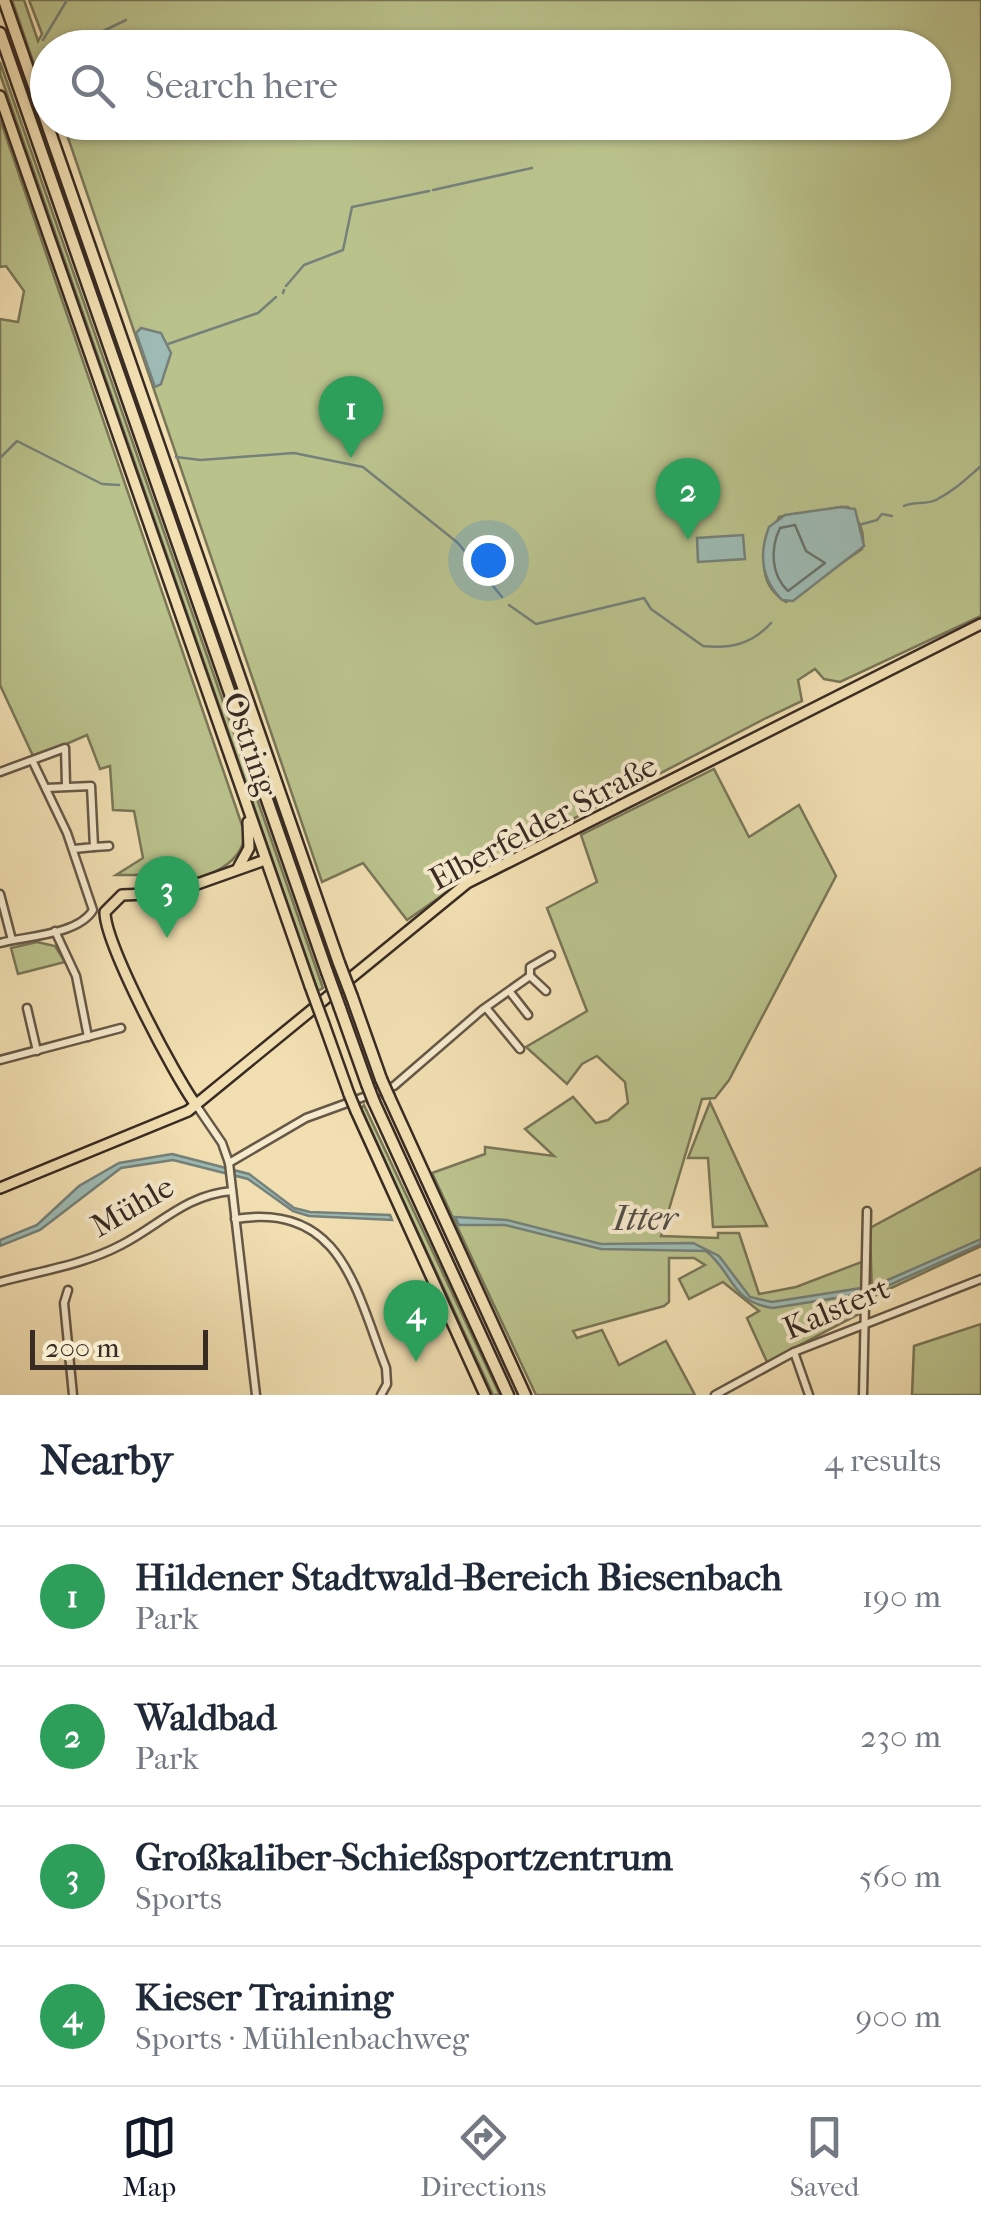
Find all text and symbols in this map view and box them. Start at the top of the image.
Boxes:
search box [30,30,951,140]
icon: search [65,58,120,113]
text: Search here [145,63,338,108]
pin: 1 [318,376,384,458]
pin: 2 [656,458,720,540]
your location [463,535,514,586]
street label: Ostring [216,687,286,802]
street label: Elberfelder Straße [423,747,663,898]
pin: 3 [134,856,200,938]
street label: Mühle [84,1168,180,1245]
water label: Itter [612,1198,680,1239]
street label: Kalstert [778,1269,895,1347]
pin: 4 [384,1280,448,1362]
scale bar [30,1325,208,1370]
text: 200 m [45,1331,120,1364]
text: Nearby [40,1436,172,1485]
text: 4 results [824,1442,941,1479]
text: Hildener Stadtwald-Bereich Biesenbach [135,1555,782,1600]
text: 1 [67,1578,78,1615]
text: 190 m [862,1578,941,1615]
text: Park [135,1600,199,1637]
text: Waldbad [135,1695,276,1740]
text: 2 [64,1718,81,1755]
text: 230 m [860,1718,941,1755]
text: Park [135,1740,199,1777]
text: Großkaliber-Schießsportzentrum [135,1835,673,1880]
text: 3 [66,1858,79,1895]
text: 560 m [859,1858,941,1895]
text: Sports [135,1880,222,1917]
text: Kieser Training [135,1975,393,2020]
text: 4 [63,1998,82,2035]
text: 900 m [855,1998,941,2035]
text: Sports · Mühlenbachweg [135,2020,469,2057]
tab: Map [122,2110,177,2203]
tab: Directions [420,2110,546,2203]
tab: Saved [790,2110,859,2203]

